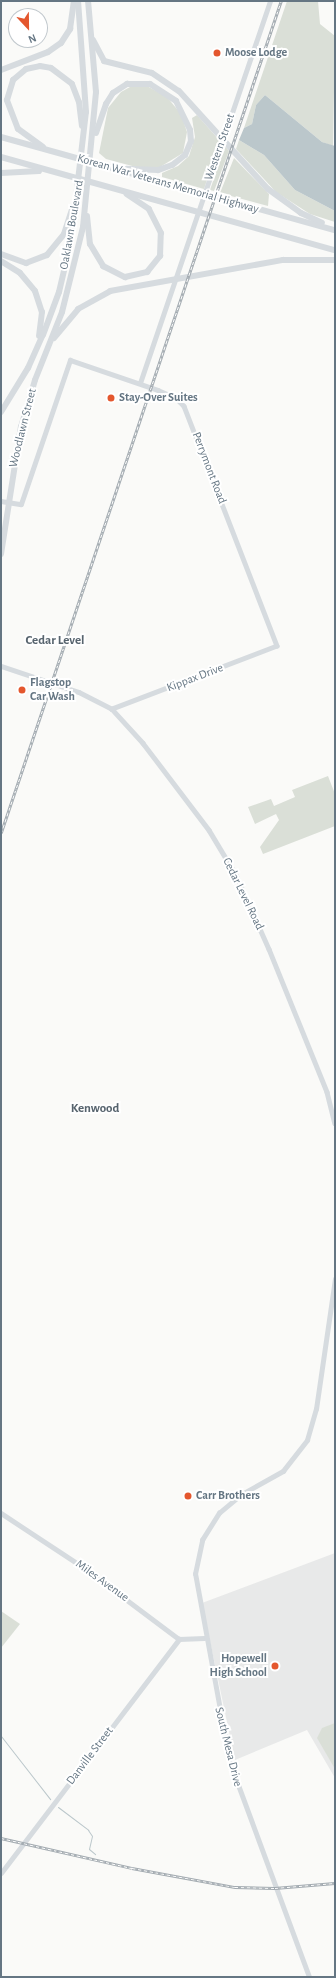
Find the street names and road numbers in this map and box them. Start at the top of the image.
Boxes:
street label: Western Street [202,112,238,182]
street label: Korean War Veterans Memorial Highway [76,151,260,217]
street label: Oaklawn Boulevard [57,179,87,271]
street label: Woodlawn Street [6,387,40,469]
street label: Perrymont Road [189,430,229,506]
street label: Kippax Drive [165,661,225,695]
street label: Cedar Level Road [219,856,267,932]
street label: Miles Avenue [73,1557,131,1605]
street label: South Mesa Drive [211,1706,245,1788]
street label: Danville Street [64,1724,116,1788]

